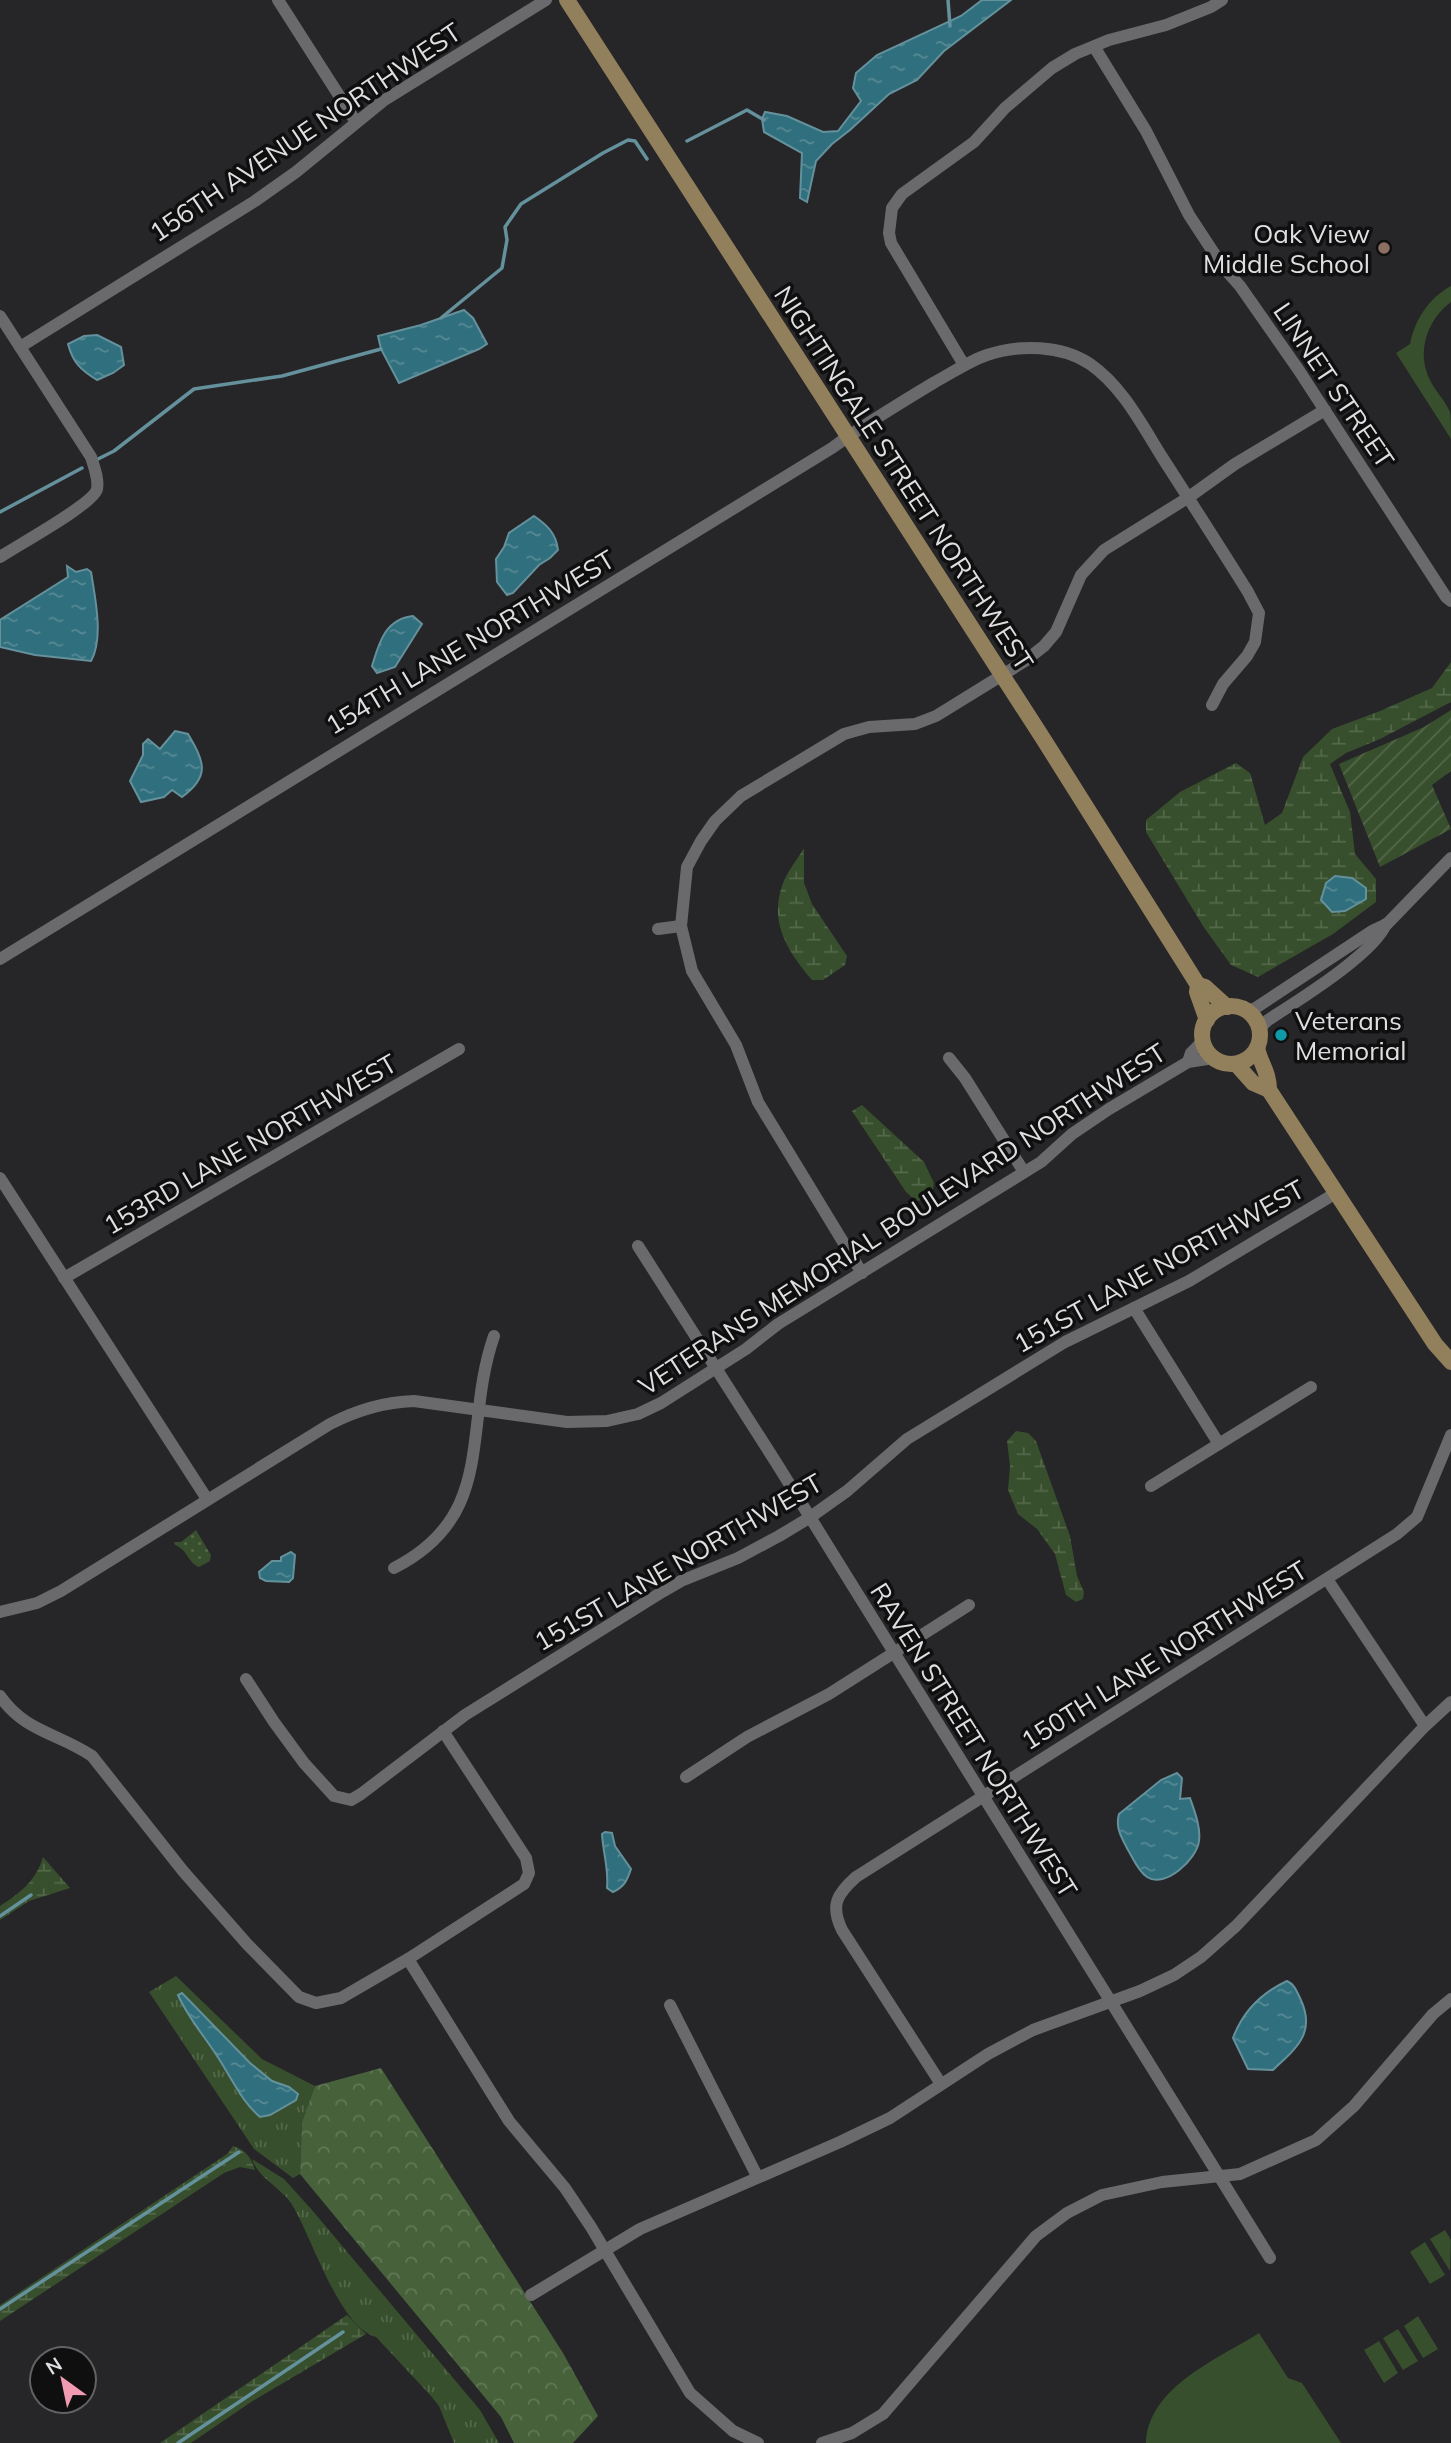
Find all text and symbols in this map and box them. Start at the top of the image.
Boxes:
street label: 156TH AVENUE NORTHWEST [143,15,467,249]
place label: Oak View Middle School [1203,217,1370,280]
marker: Oak View Middle School [1376,240,1392,256]
street label: NIGHTINGALE STREET NORTHWEST [767,280,1041,677]
street label: LINNET STREET [1266,296,1402,474]
street label: 154TH LANE NORTHWEST [319,542,621,742]
place label: Veterans Memorial [1295,1004,1407,1067]
marker: Veterans Memorial [1273,1027,1289,1043]
street label: VETERANS MEMORIAL BOULEVARD NORTHWEST [632,1036,1172,1402]
street label: 153RD LANE NORTHWEST [97,1046,403,1242]
street label: 151ST LANE NORTHWEST [1008,1172,1310,1360]
street label: 151ST LANE NORTHWEST [528,1466,828,1658]
street label: 150TH LANE NORTHWEST [1015,1553,1314,1757]
street label: RAVEN STREET NORTHWEST [863,1576,1085,1904]
north arrow [28,2345,98,2415]
text: N [41,2352,66,2380]

